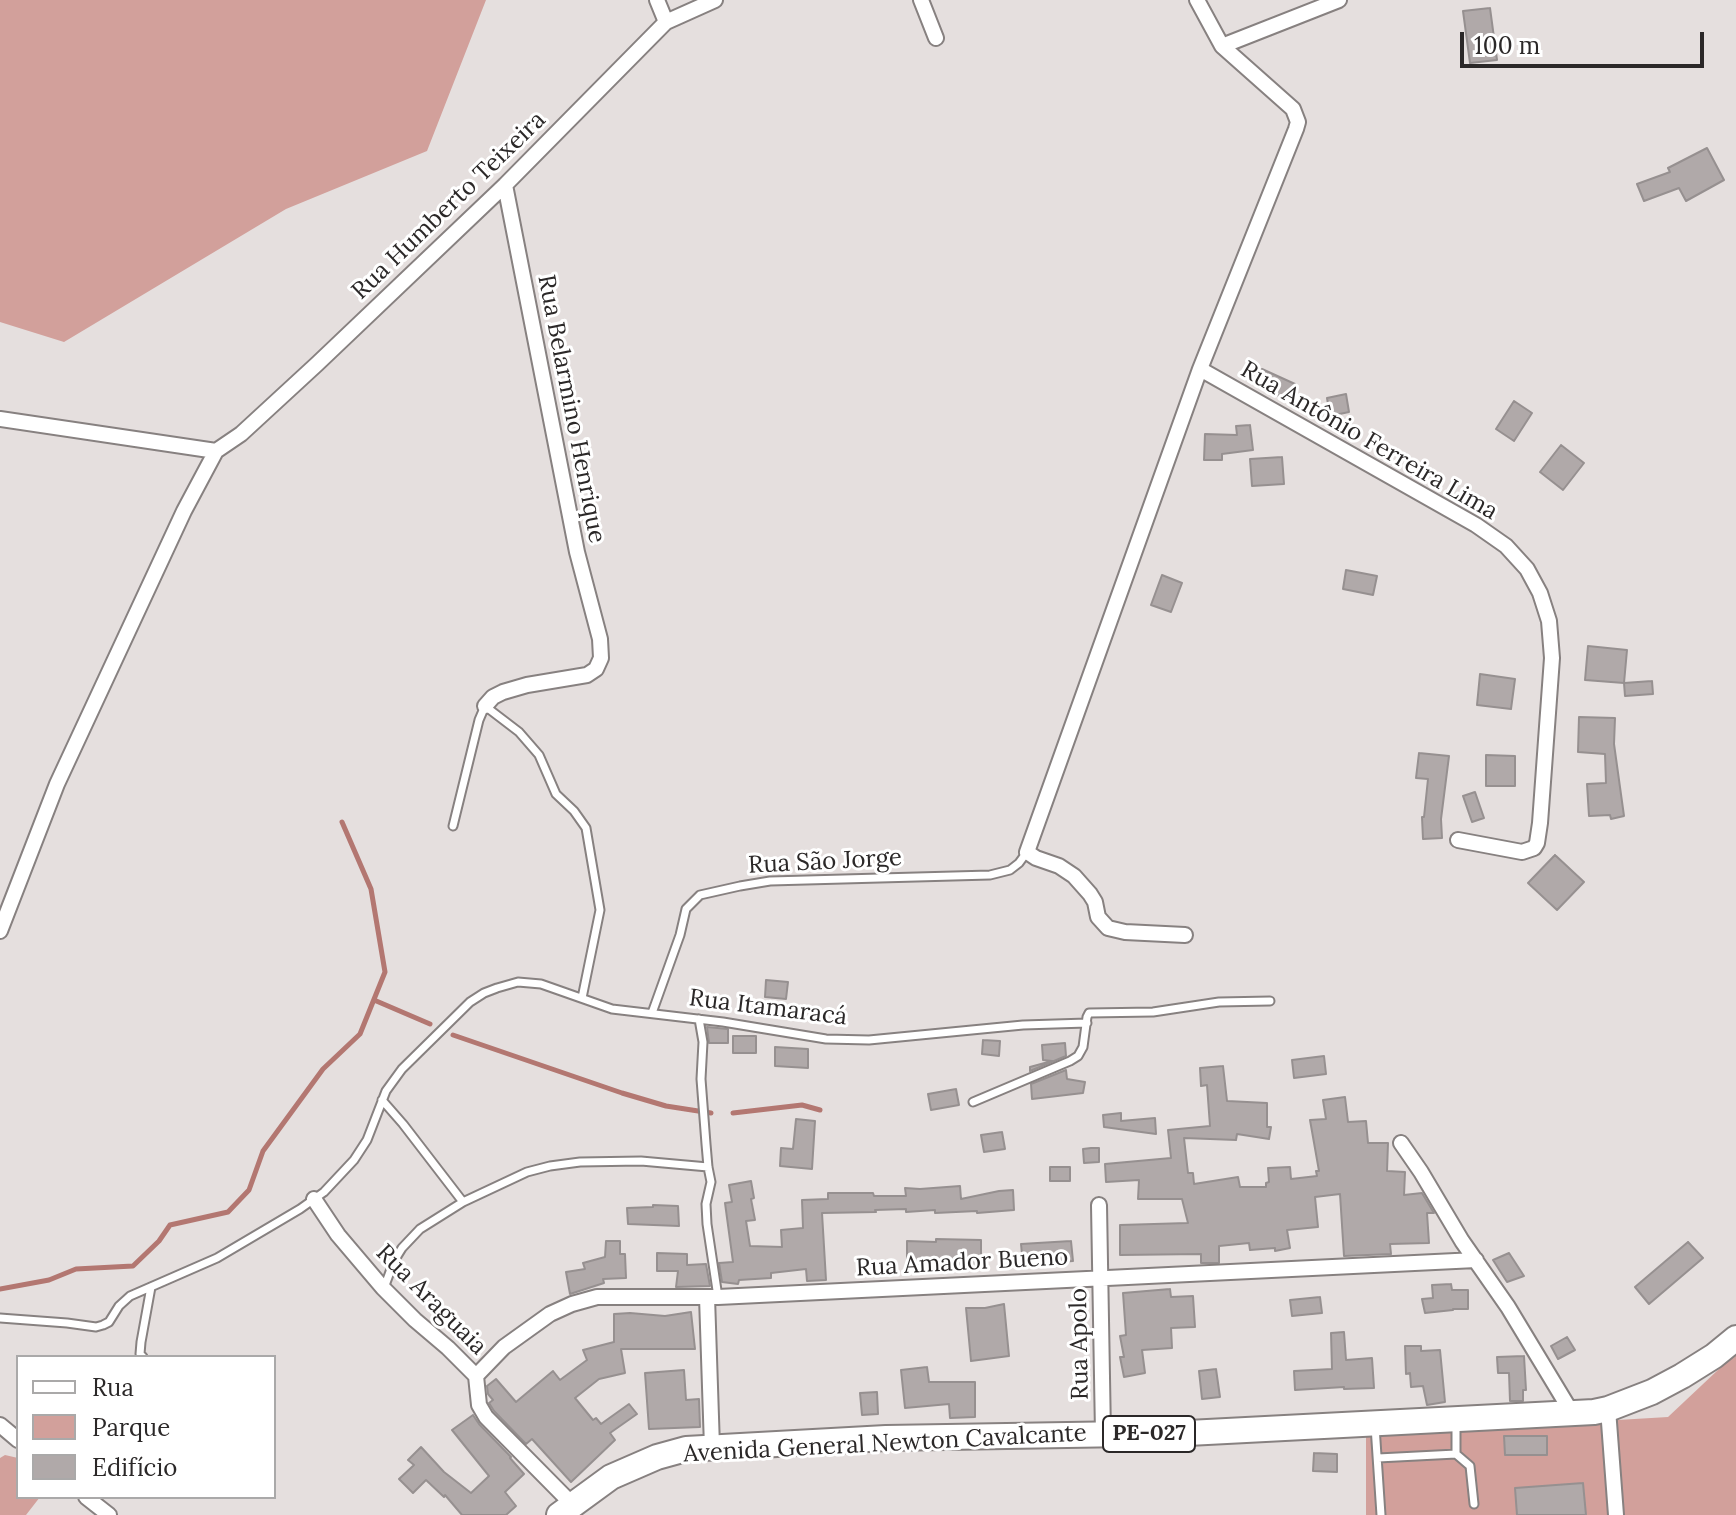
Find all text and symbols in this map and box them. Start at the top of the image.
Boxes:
scale bar [1464,16,1708,66]
text: 100 m [1474,30,1540,61]
street label: Rua Humberto Teixeira [346,106,552,306]
street label: Rua Belarmino Henrique [531,272,611,546]
street label: Rua Antônio Ferreira Lima [1235,356,1503,526]
street label: Rua São Jorge [747,844,903,880]
street label: Rua Itamaracá [687,984,849,1032]
street label: Rua Araguaia [370,1239,492,1361]
street label: Rua Amador Bueno [855,1243,1069,1283]
street label: Rua Apolo [1065,1288,1095,1400]
legend [16,1355,276,1499]
text: Rua [92,1372,134,1403]
text: Parque [92,1412,170,1443]
road number: PE-027 [1103,1416,1195,1452]
street label: Avenida General Newton Cavalcante [683,1419,1087,1469]
text: Edifício [92,1452,177,1483]

